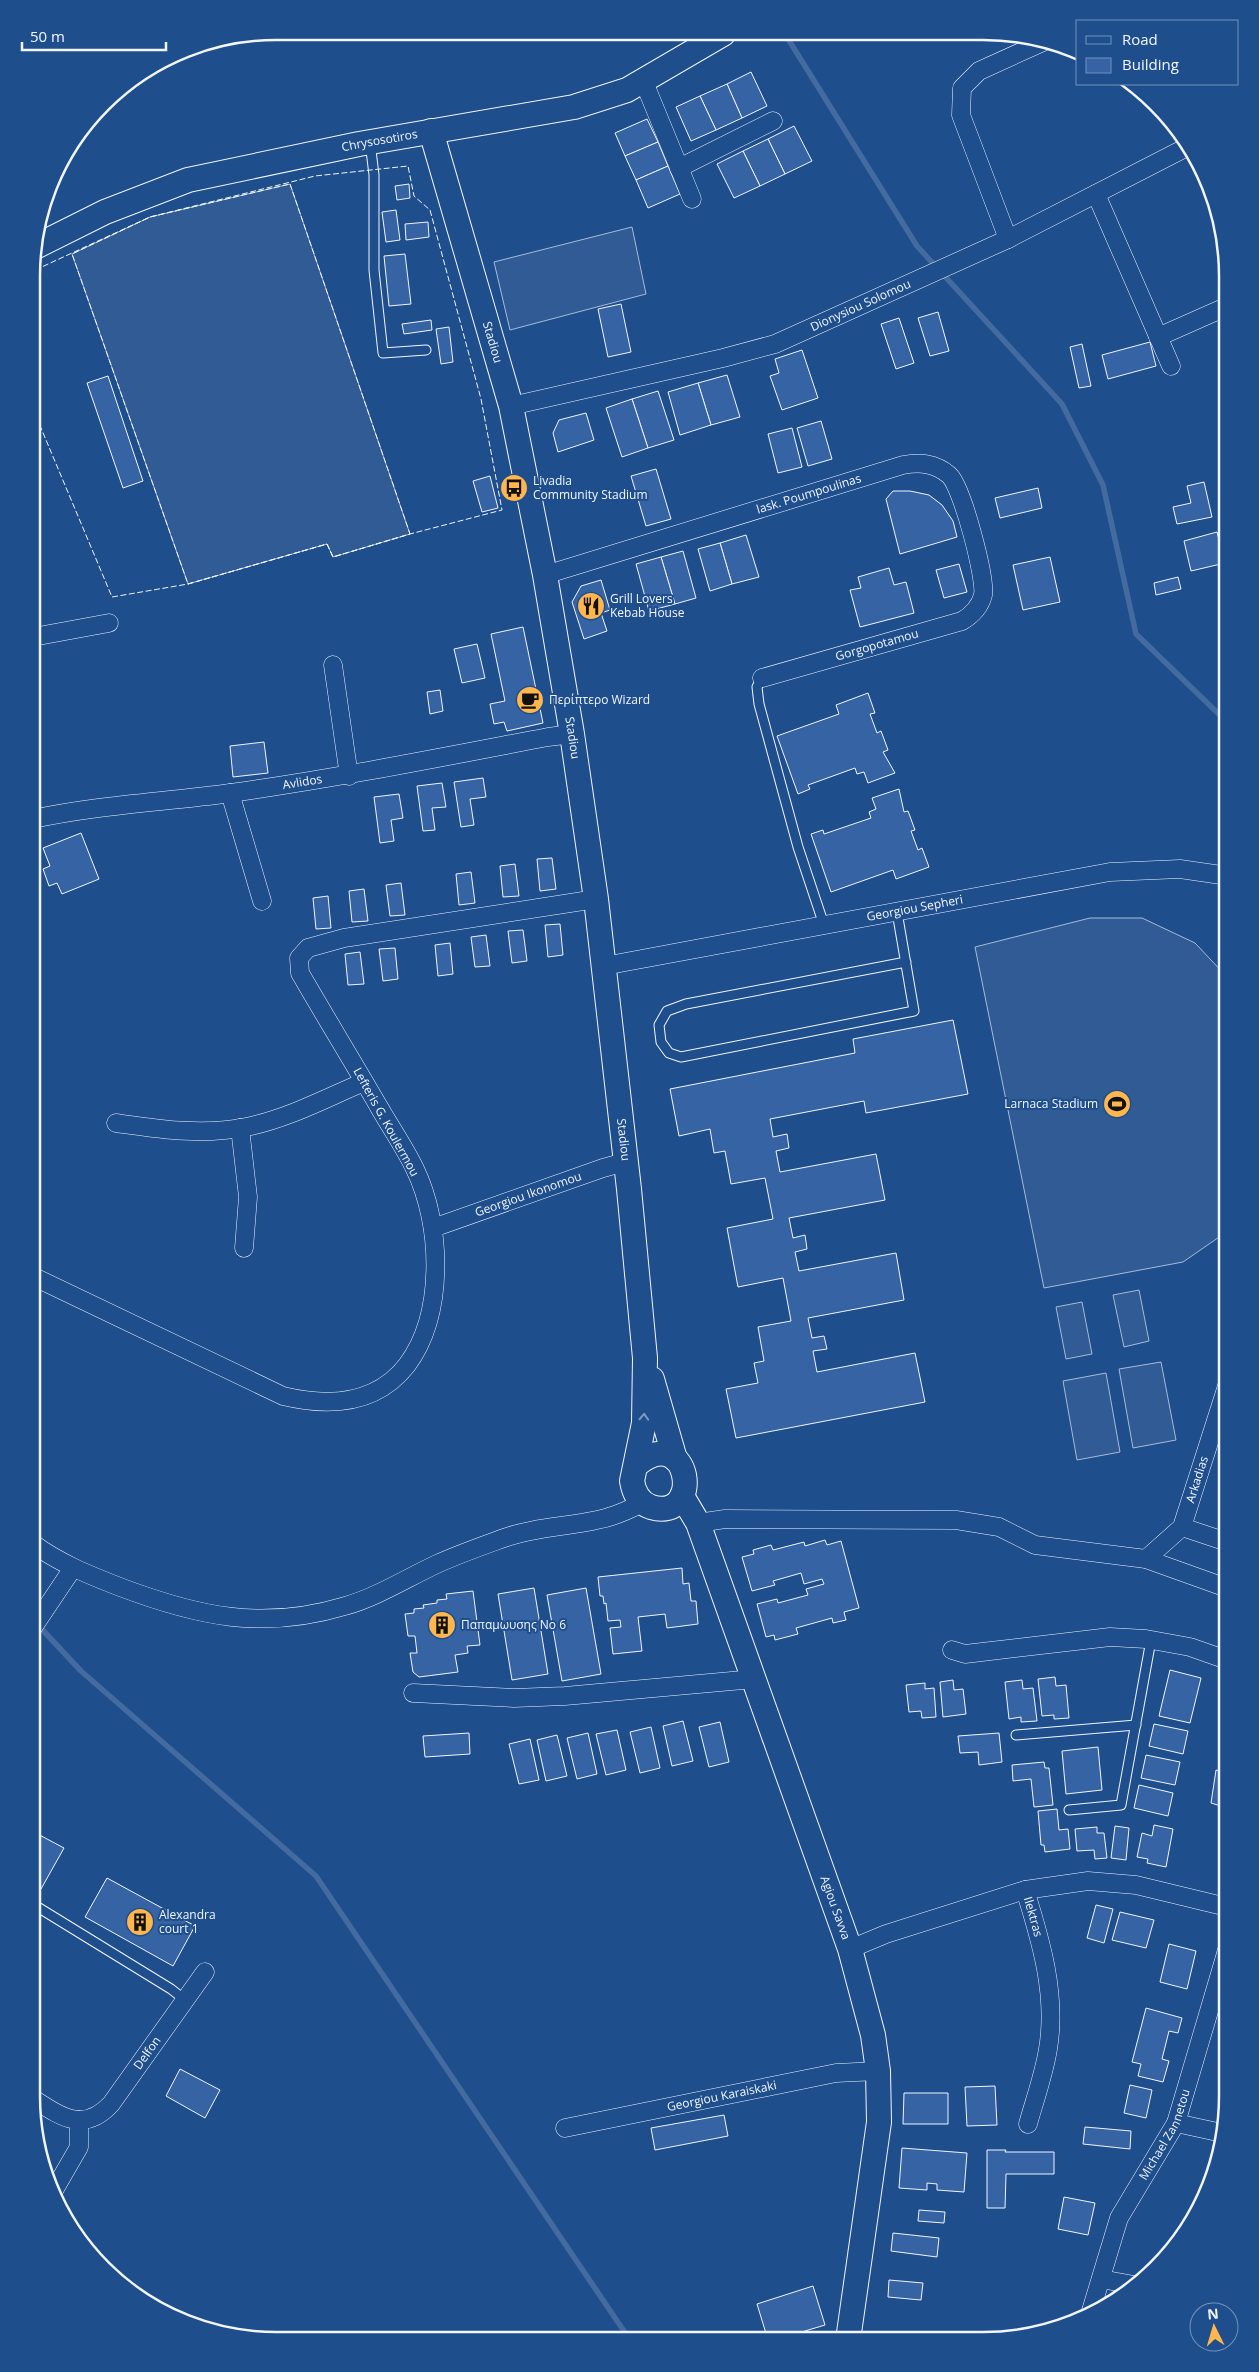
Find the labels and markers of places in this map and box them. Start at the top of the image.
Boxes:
place label: Livadia Community Stadium [533,472,648,503]
bus stop icon: Livadia Community Stadium [499,473,529,503]
place label: Grill Lovers Kebab House [610,590,685,621]
restaurant icon: Grill Lovers Kebab House [576,591,606,621]
cafe icon: Περίπτερο Wizard [515,685,545,715]
place label: Περίπτερο Wizard [549,691,650,708]
sports icon: Larnaca Stadium [1102,1089,1132,1119]
place label: Larnaca Stadium [1004,1095,1098,1112]
building icon: Παπαμωυσης No 6 [427,1610,457,1640]
place label: Παπαμωυσης No 6 [461,1616,566,1633]
place label: Alexandra court 1 [159,1906,216,1937]
building icon: Alexandra court 1 [125,1907,155,1937]

